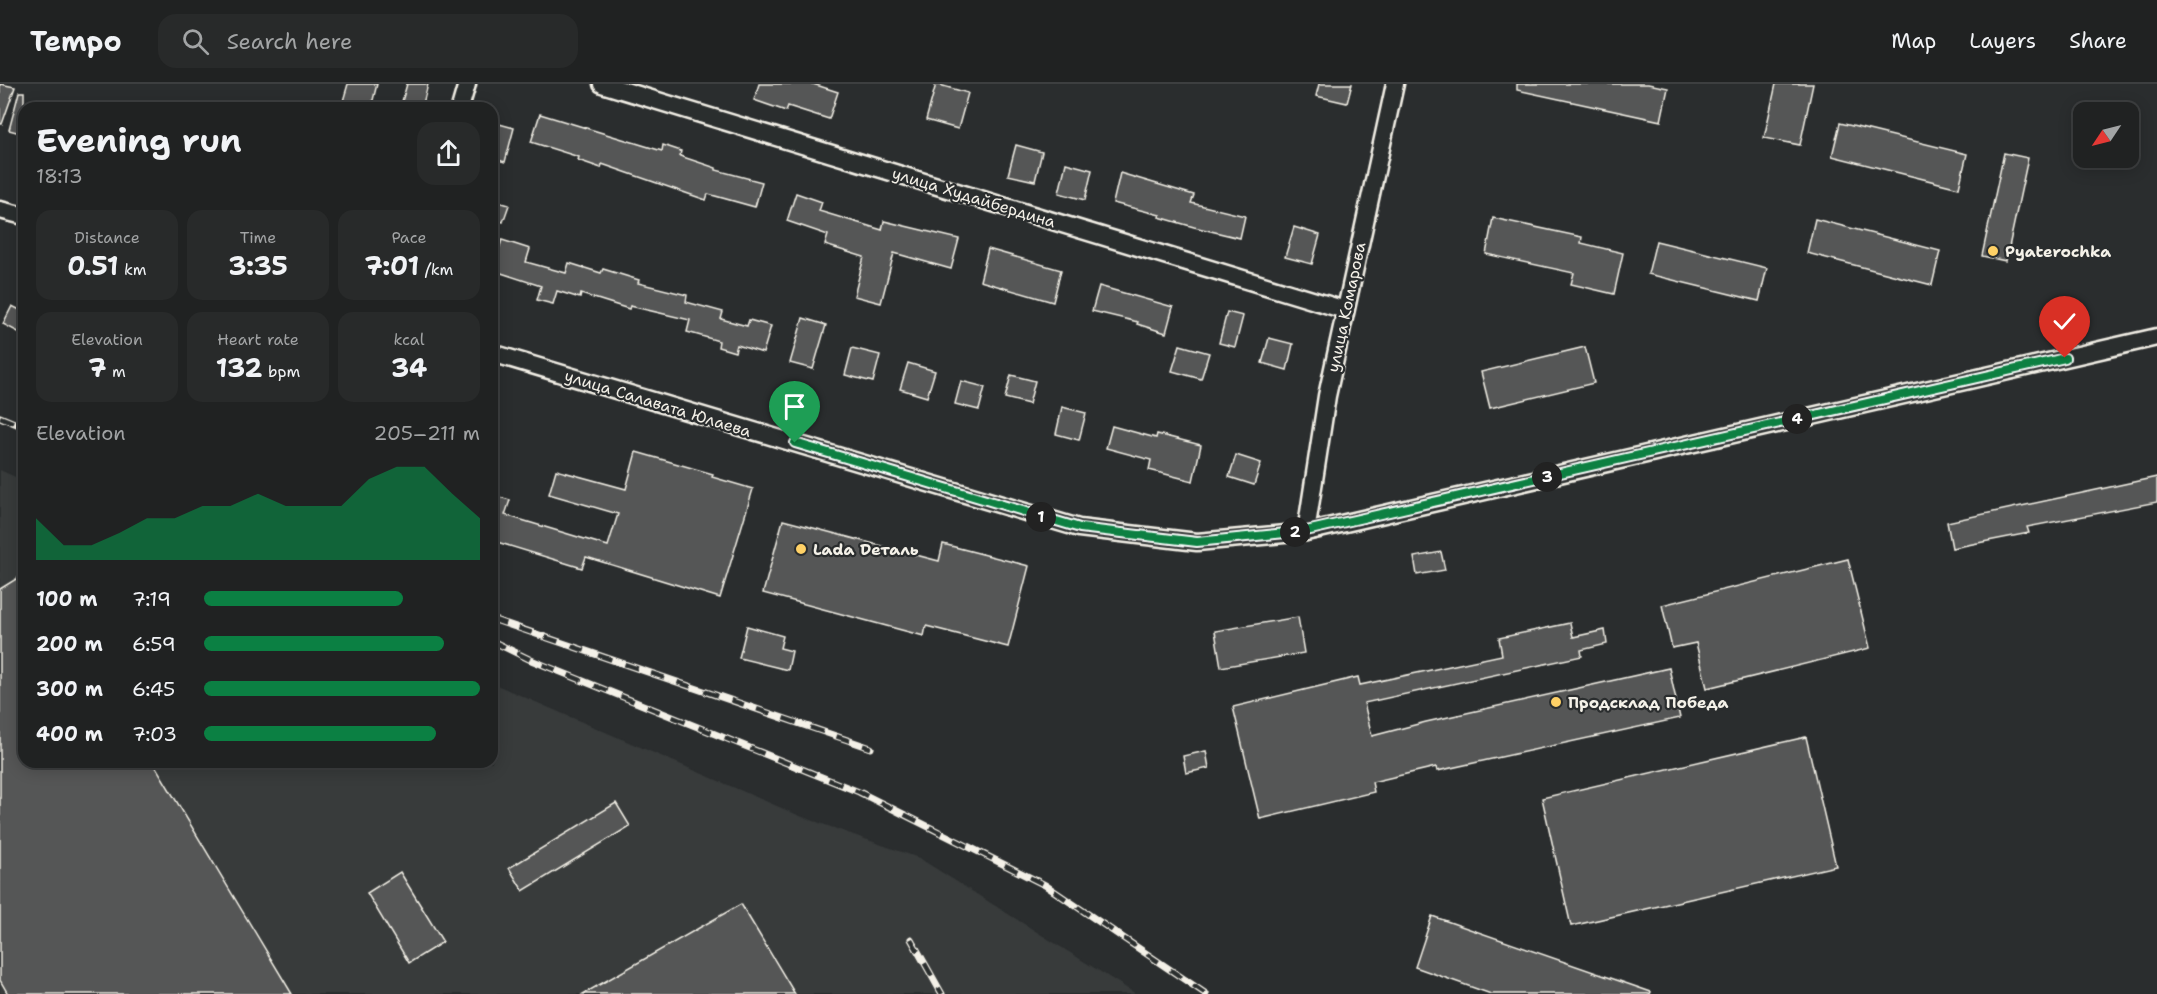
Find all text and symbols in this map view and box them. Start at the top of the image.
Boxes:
search box [158,14,578,68]
text: Tempo [30,22,122,60]
icon: search [179,25,212,58]
text: Search here [227,27,352,56]
text: Map [1891,27,1936,55]
text: Layers [1969,27,2036,55]
text: Share [2069,27,2127,55]
north arrow [2073,102,2139,168]
map controls [2073,102,2139,168]
text: Evening run [36,118,242,163]
button: share [417,122,480,185]
text: 18:13 [36,163,83,189]
street label: улица Худайбердина [889,163,1058,232]
text: Distance [74,227,140,248]
text: Time [240,227,276,248]
text: Pace [391,227,427,248]
street label: улица Комарова [1322,240,1371,374]
place label: Pyaterochka [2005,241,2111,262]
marker: Pyaterochka [1986,244,2000,258]
text: 0.51 [67,248,119,283]
text: 3:35 [228,248,288,283]
text: 7:01 [365,248,419,283]
text: km [119,259,147,280]
text: /km [419,259,453,280]
pin [2039,296,2090,358]
icon: check [2048,305,2081,338]
text: Elevation [71,329,143,350]
text: Heart rate [217,329,299,350]
text: kcal [393,329,425,350]
text: 7 [88,350,106,385]
text: 132 [216,350,263,385]
text: 34 [391,350,427,385]
text: m [106,361,126,382]
text: bpm [263,361,300,382]
street label: улица Салавата Юлаева [562,365,754,442]
pin [769,381,820,443]
icon: arrive [778,390,811,423]
pin: 4 [1782,404,1812,434]
text: 4 [1791,408,1803,429]
text: Elevation [36,420,126,446]
text: 205–211 m [374,420,480,446]
pin: 3 [1532,462,1562,492]
text: 3 [1541,466,1553,487]
pin: 1 [1026,502,1056,532]
text: 1 [1037,506,1045,527]
pin: 2 [1280,517,1310,547]
text: 2 [1289,521,1301,542]
place label: Lada Dеталь [813,539,919,560]
marker: Lada Dеталь [794,542,808,556]
text: 100 m [36,586,98,612]
text: 7:19 [132,586,171,612]
text: 200 m [36,631,103,657]
text: 6:59 [132,631,176,657]
text: 300 m [36,676,103,702]
text: 6:45 [132,676,175,702]
place label: Продсклад Победа [1568,692,1729,713]
marker: Продсклад Победа [1549,695,1563,709]
text: 400 m [36,721,103,747]
text: 7:03 [132,721,177,747]

